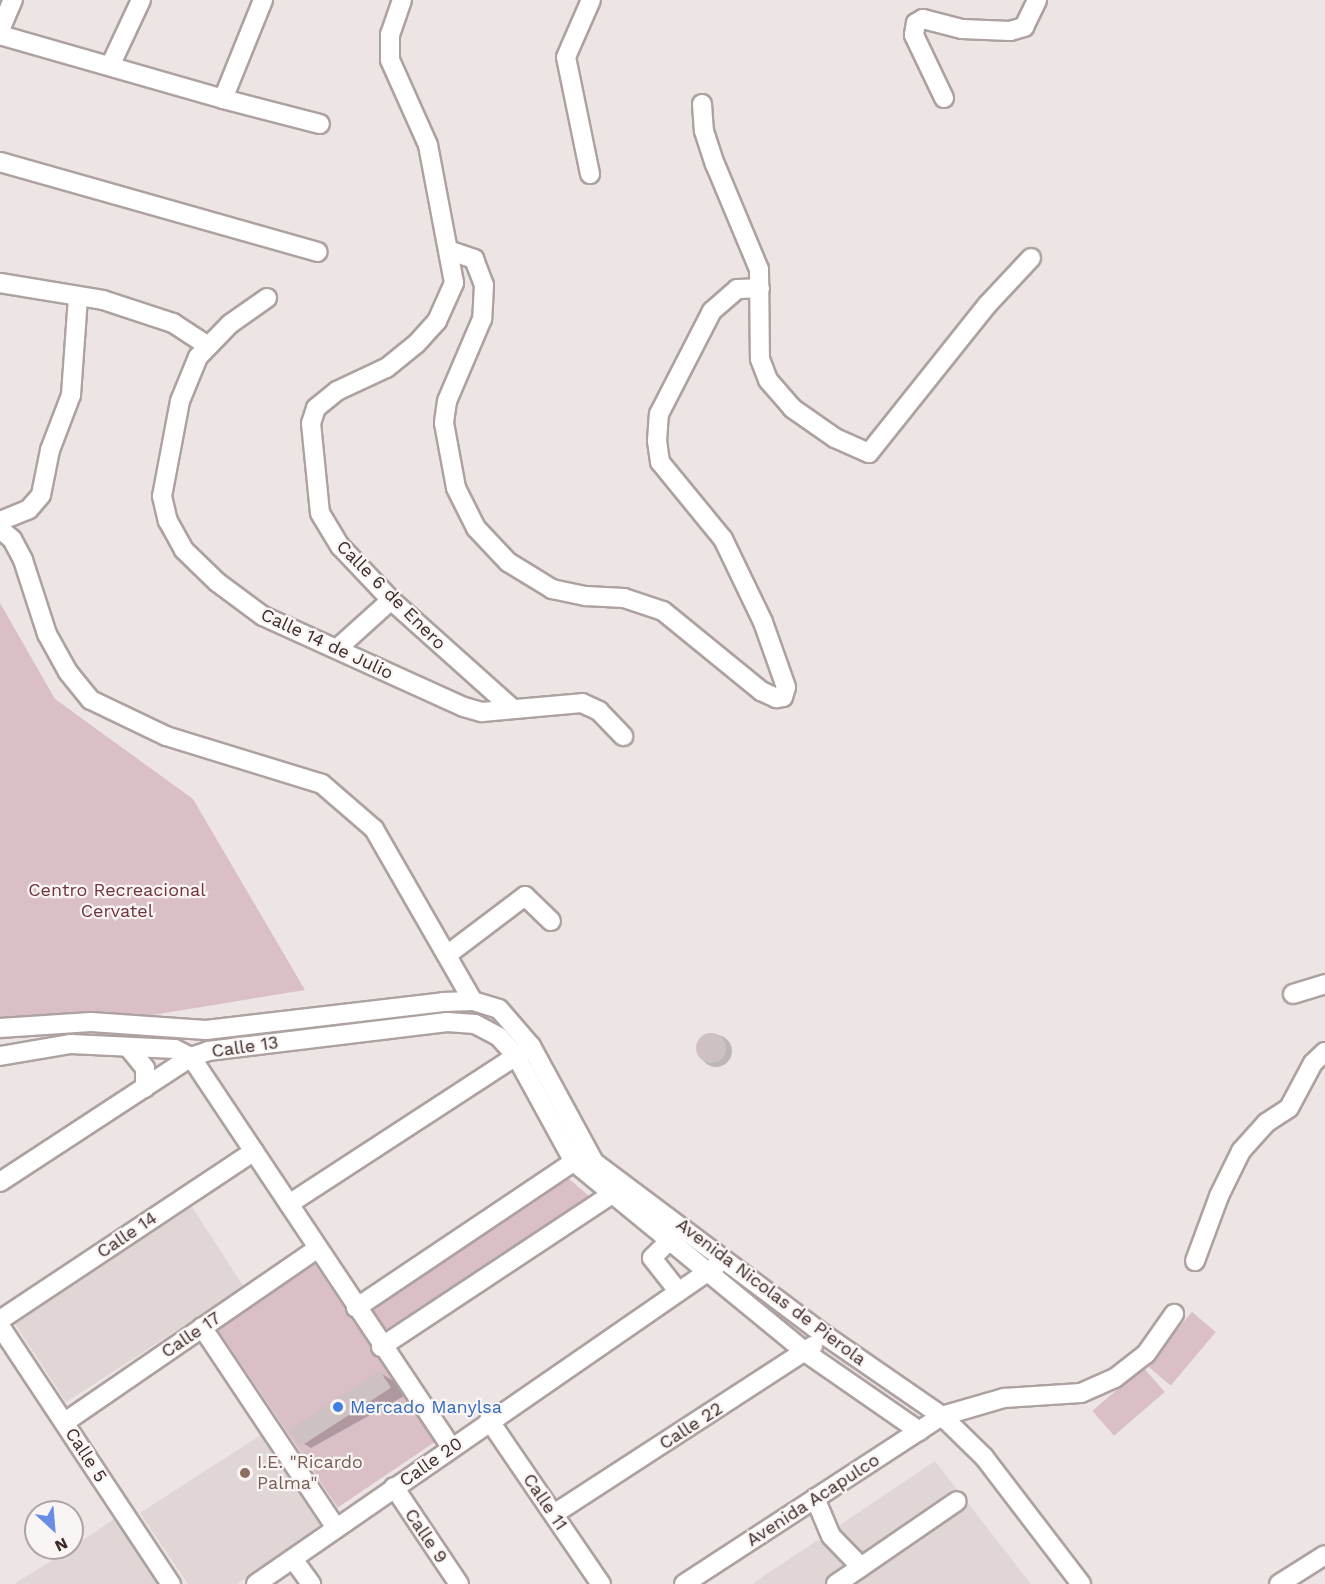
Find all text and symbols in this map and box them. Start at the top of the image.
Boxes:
street label: Calle 6 de Enero [332,536,450,654]
street label: Calle 14 de Julio [257,604,397,684]
park label: Centro Recreacional Cervatel [28,880,206,922]
street label: Calle 13 [210,1032,280,1062]
street label: Calle 14 [93,1207,161,1263]
street label: Avenida Nicolas de Pierola [672,1213,870,1371]
street label: Calle 17 [157,1307,225,1363]
place label: Mercado Manylsa [350,1396,502,1418]
street label: Calle 22 [655,1398,727,1454]
marker: Mercado Manylsa [331,1400,345,1414]
street label: Calle 5 [60,1424,112,1486]
street label: Calle 20 [395,1433,467,1491]
street label: Avenida Acapulco [742,1449,884,1551]
place label: I.E. "Ricardo Palma" [257,1452,363,1494]
marker: I.E. "Ricardo Palma" [238,1466,252,1480]
street label: Calle 11 [518,1469,572,1535]
north arrow [24,1500,84,1560]
street label: Calle 9 [400,1505,452,1567]
text: N [52,1534,71,1556]

